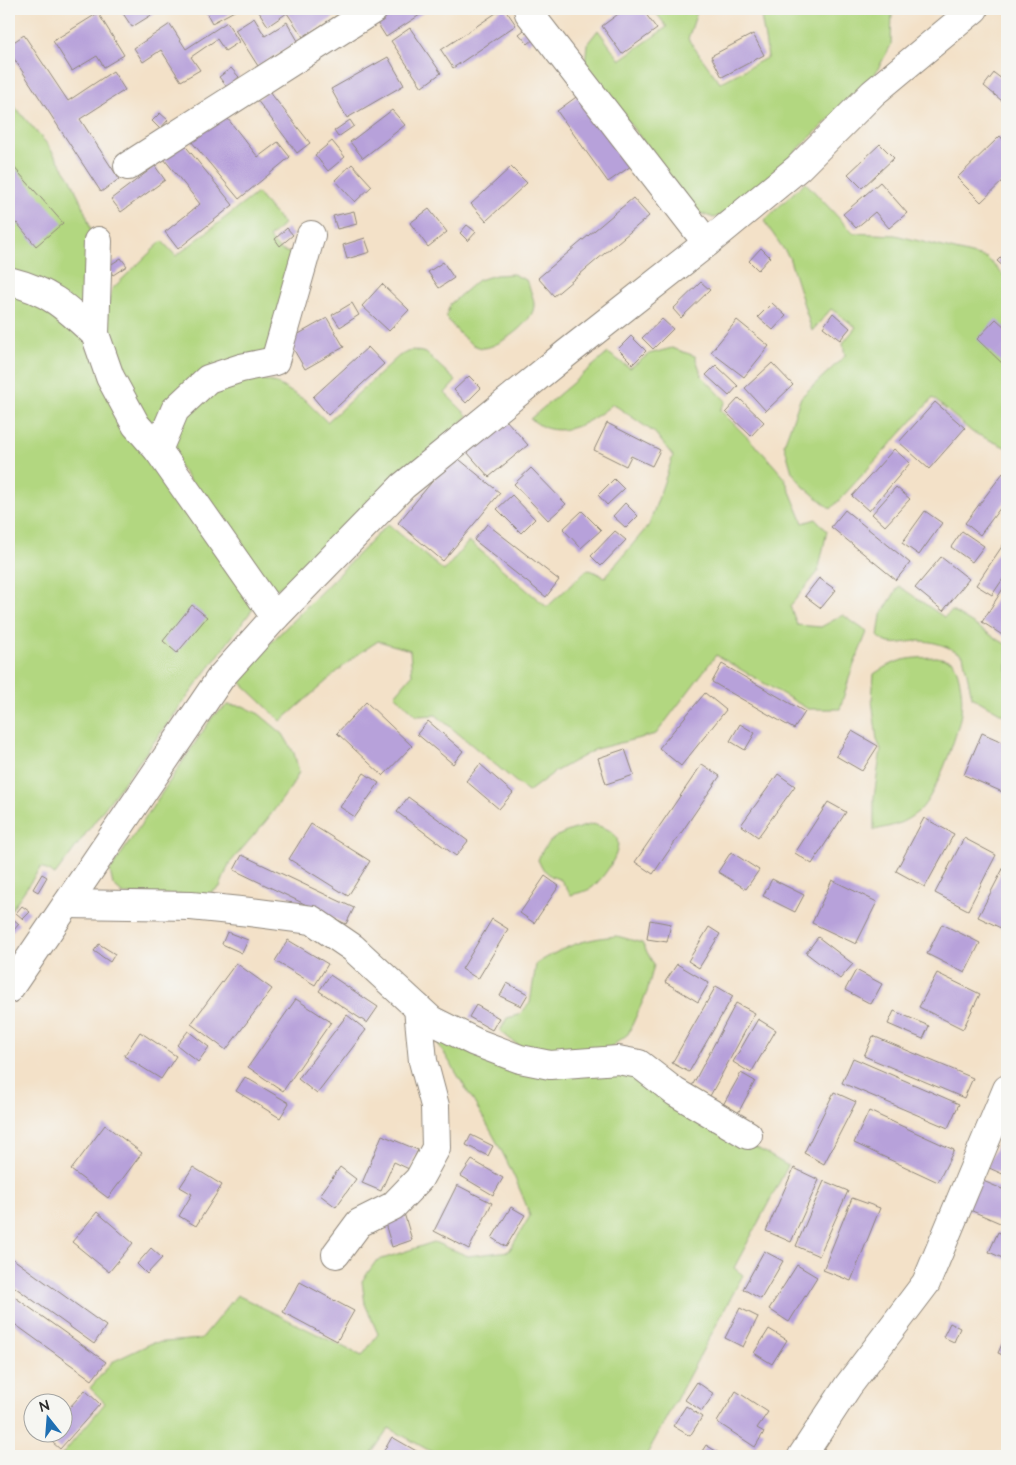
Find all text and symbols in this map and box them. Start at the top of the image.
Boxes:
north arrow [22,1392,72,1442]
text: N [37,1396,52,1417]

